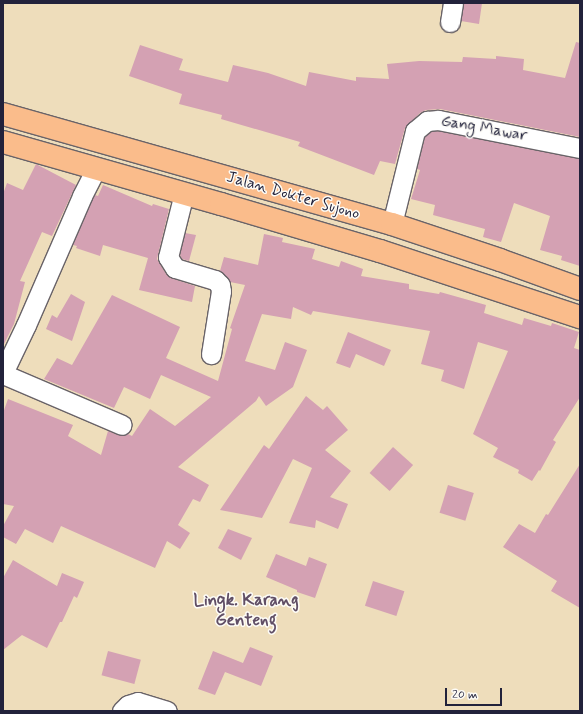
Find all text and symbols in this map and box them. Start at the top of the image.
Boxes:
street label: Gang Mawar [439,112,529,146]
street label: Jalan Dokter Sujono [220,167,366,225]
district label: Lingk. Karang Genteng [193,591,299,631]
scale bar [447,680,504,706]
text: 20 m [452,687,478,703]

